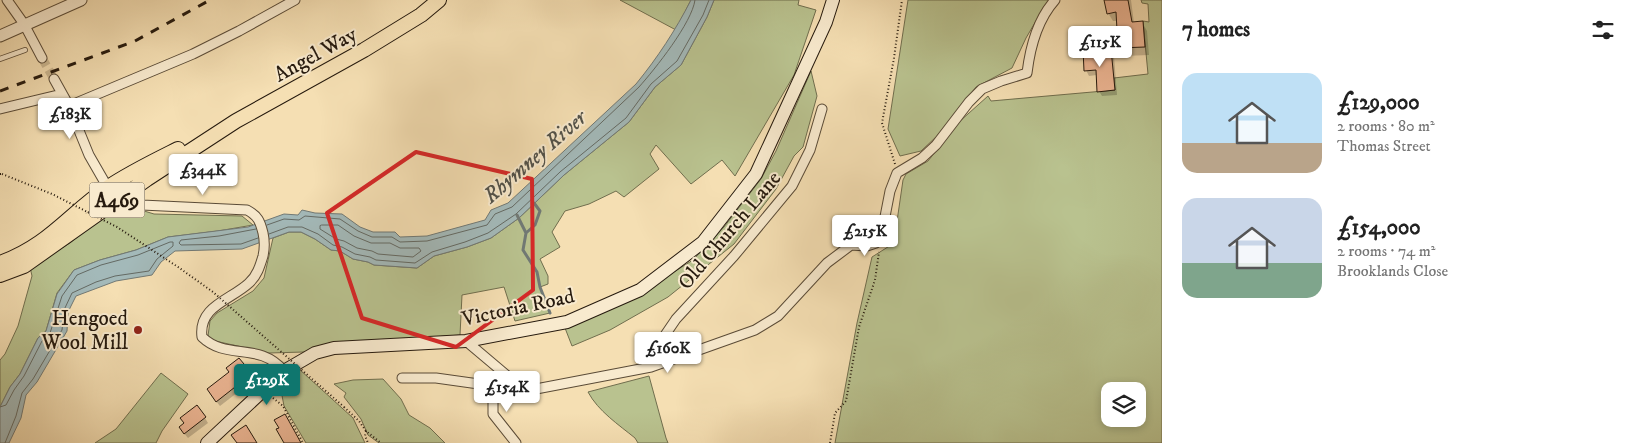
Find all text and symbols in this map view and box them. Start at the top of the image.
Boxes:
icon: filters [1589,16,1617,44]
text: 7 homes [1182,17,1250,43]
street label: Angel Way [269,21,362,88]
pin: £115K [1065,26,1135,68]
text: £115K [1079,32,1121,52]
text: £129,000 [1337,90,1420,116]
icon: home [1222,93,1282,153]
pin: £183K [35,98,105,140]
water label: Rhymney River [477,103,594,210]
text: £183K [49,104,91,124]
text: 2 rooms · 80 m² [1337,116,1435,136]
text: Thomas Street [1337,136,1431,156]
pin: £344K [168,154,238,196]
text: £344K [180,160,226,180]
street label: Old Church Lane [673,166,787,295]
road number: A469 [90,182,144,218]
pin: £215K [830,214,900,257]
text: £154,000 [1337,215,1421,241]
icon: home [1222,218,1282,278]
text: £215K [843,221,887,241]
text: 2 rooms · 74 m² [1337,241,1435,261]
text: Brooklands Close [1337,261,1448,281]
street label: Victoria Road [458,283,577,333]
place label: Hengoed Wool Mill [40,306,129,356]
marker: Hengoed Wool Mill [132,324,144,336]
pin: £160K [633,332,703,374]
text: £160K [645,338,691,358]
pin: £129K [232,364,302,406]
text: £129K [245,370,289,390]
pin: £154K [472,370,542,413]
text: £154K [485,377,529,397]
map controls [1101,382,1146,427]
button: layers [1101,382,1146,427]

